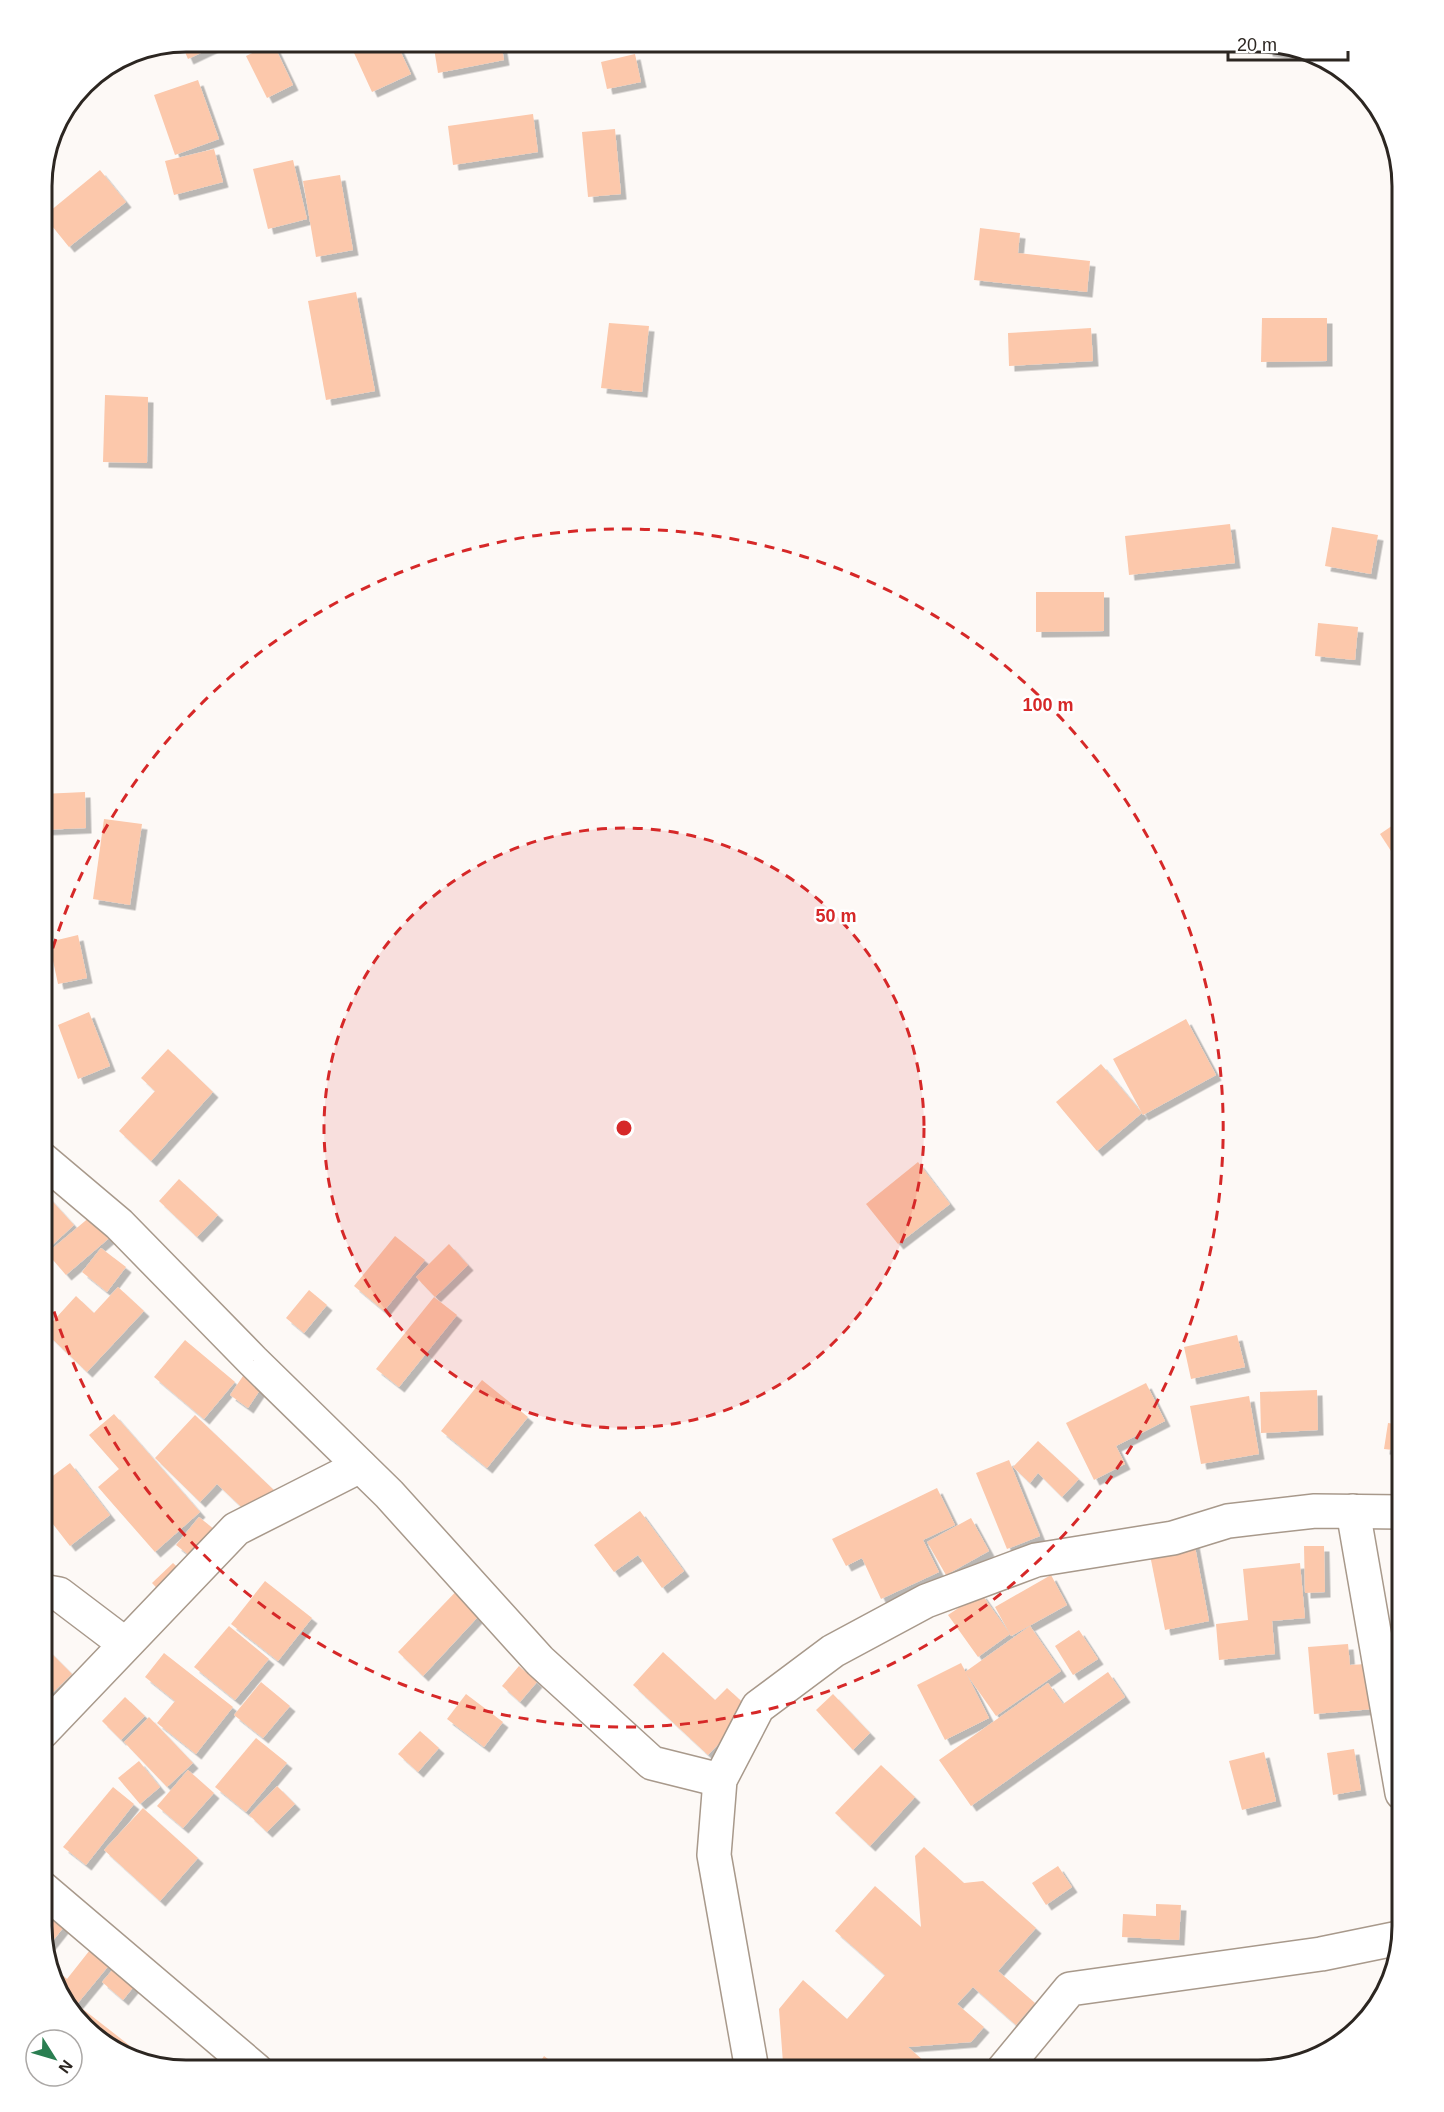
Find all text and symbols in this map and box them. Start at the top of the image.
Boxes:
scale bar [1228,24,1348,62]
text: 20 m [1237,35,1277,55]
text: 100 m [1022,695,1074,715]
text: 50 m [815,906,857,926]
centre of rings [614,1118,634,1138]
north arrow [24,2028,84,2088]
text: N [55,2057,76,2076]

